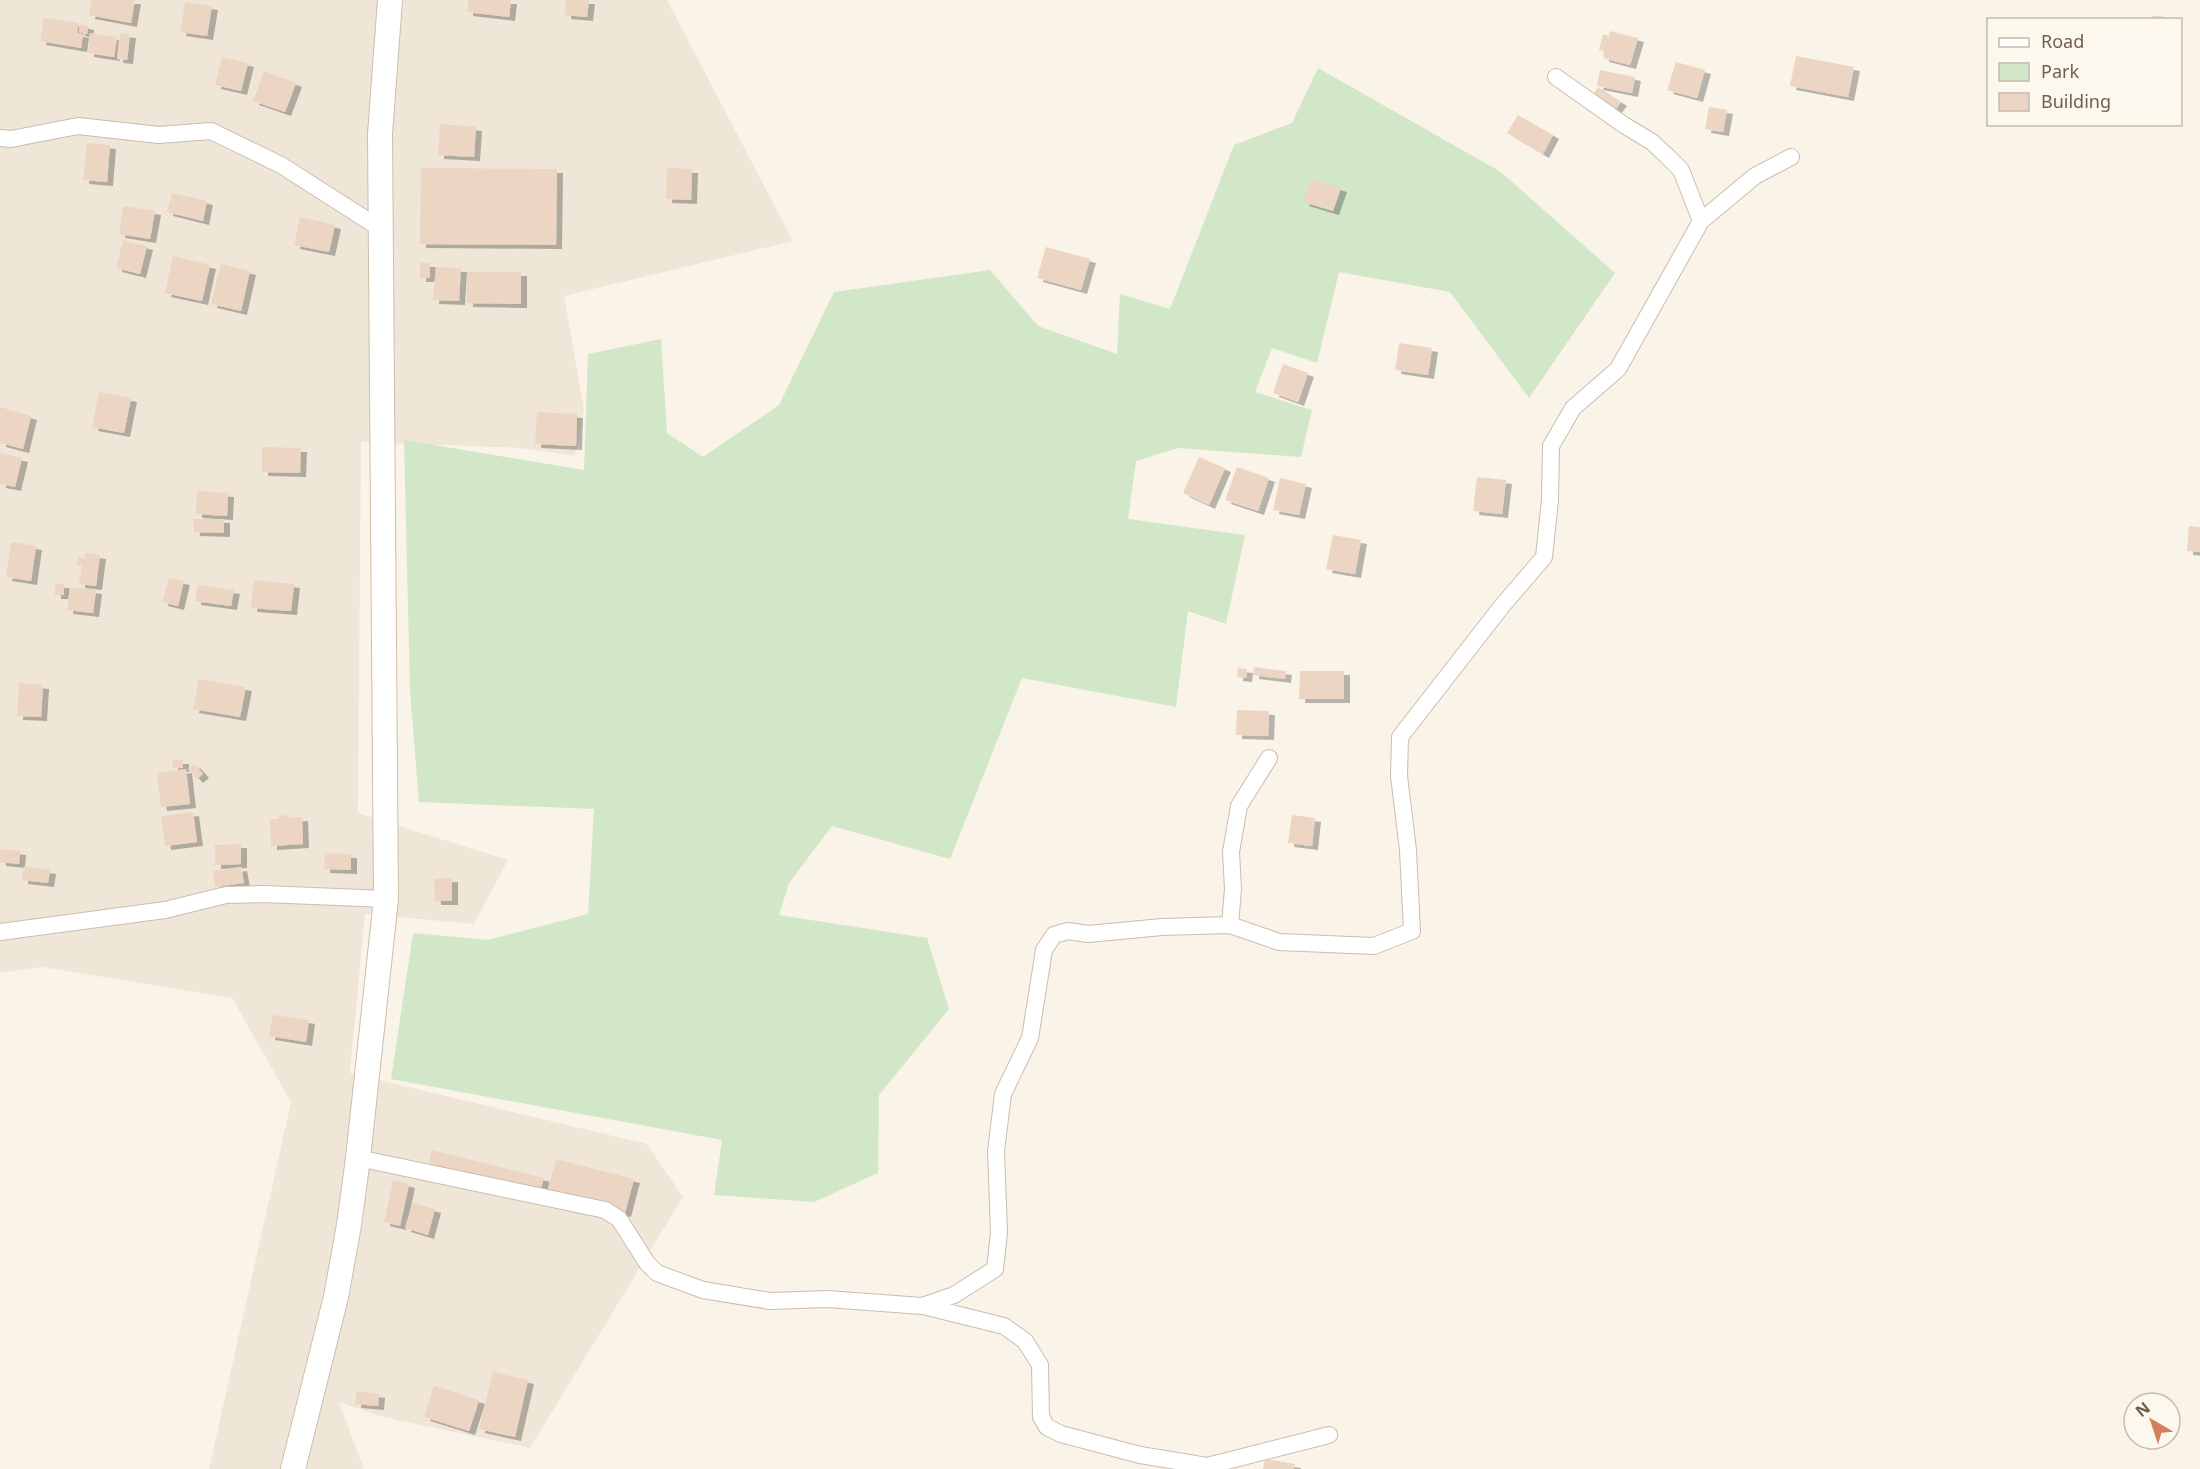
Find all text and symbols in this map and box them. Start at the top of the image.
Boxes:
legend [1987,18,2182,126]
text: Road [2041,29,2084,53]
text: Park [2041,59,2079,83]
text: Building [2041,89,2111,113]
north arrow [2122,1391,2182,1451]
text: N [2131,1397,2155,1422]

